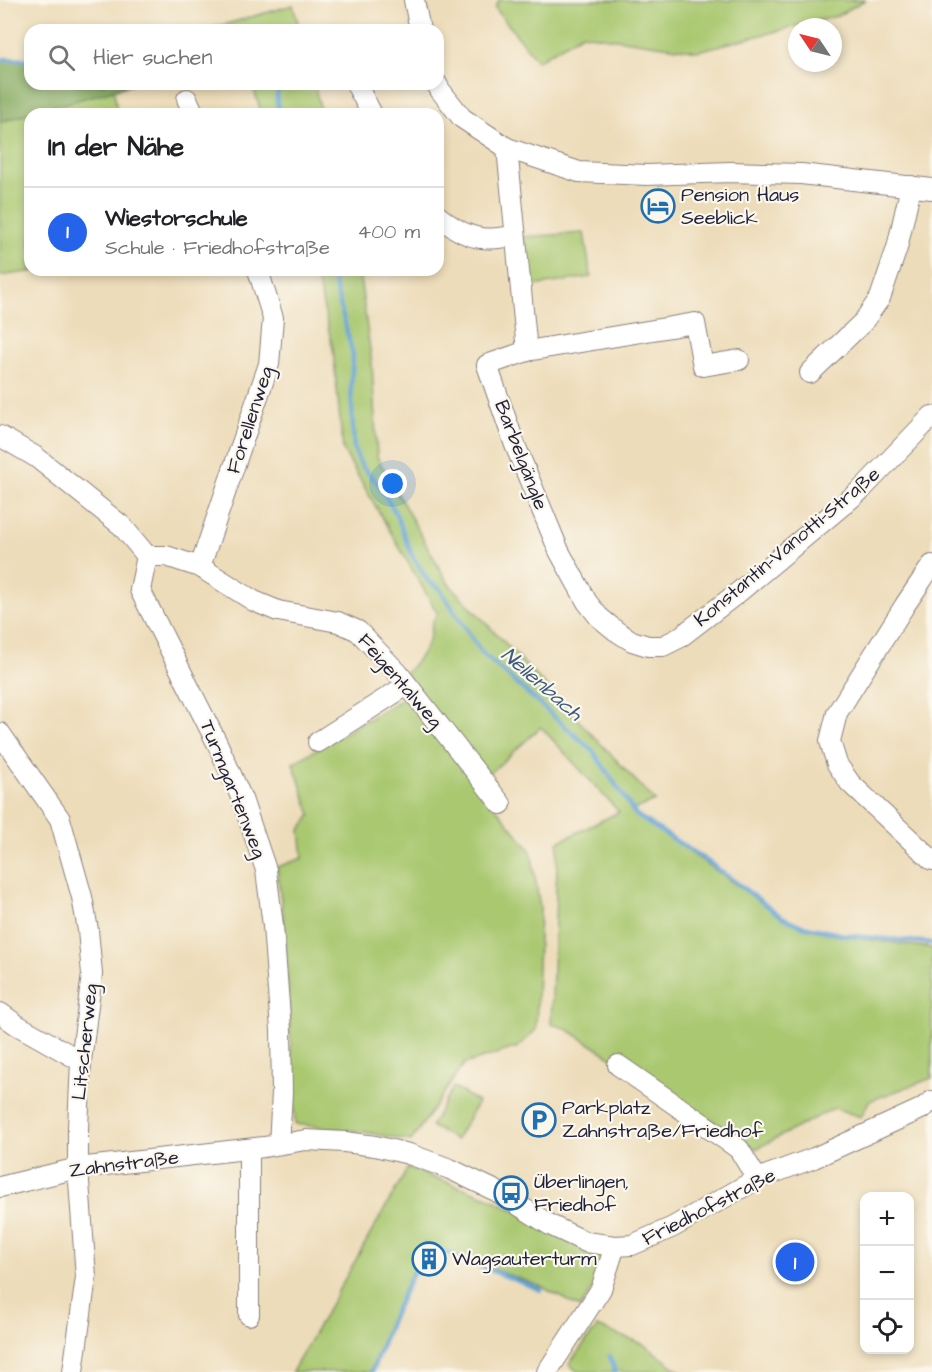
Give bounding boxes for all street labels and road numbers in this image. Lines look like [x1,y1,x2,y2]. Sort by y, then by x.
street label: Forellenweg [219,363,281,478]
street label: Barbelgängle [486,396,555,514]
street label: Konstantin-Vanotti-Straße [688,460,886,633]
street label: Feigentalweg [350,627,449,735]
street label: Turmgartenweg [192,716,274,863]
street label: Litscherweg [65,982,106,1102]
street label: Zahnstraße [68,1143,181,1185]
street label: Friedhofstraße [637,1161,781,1253]

